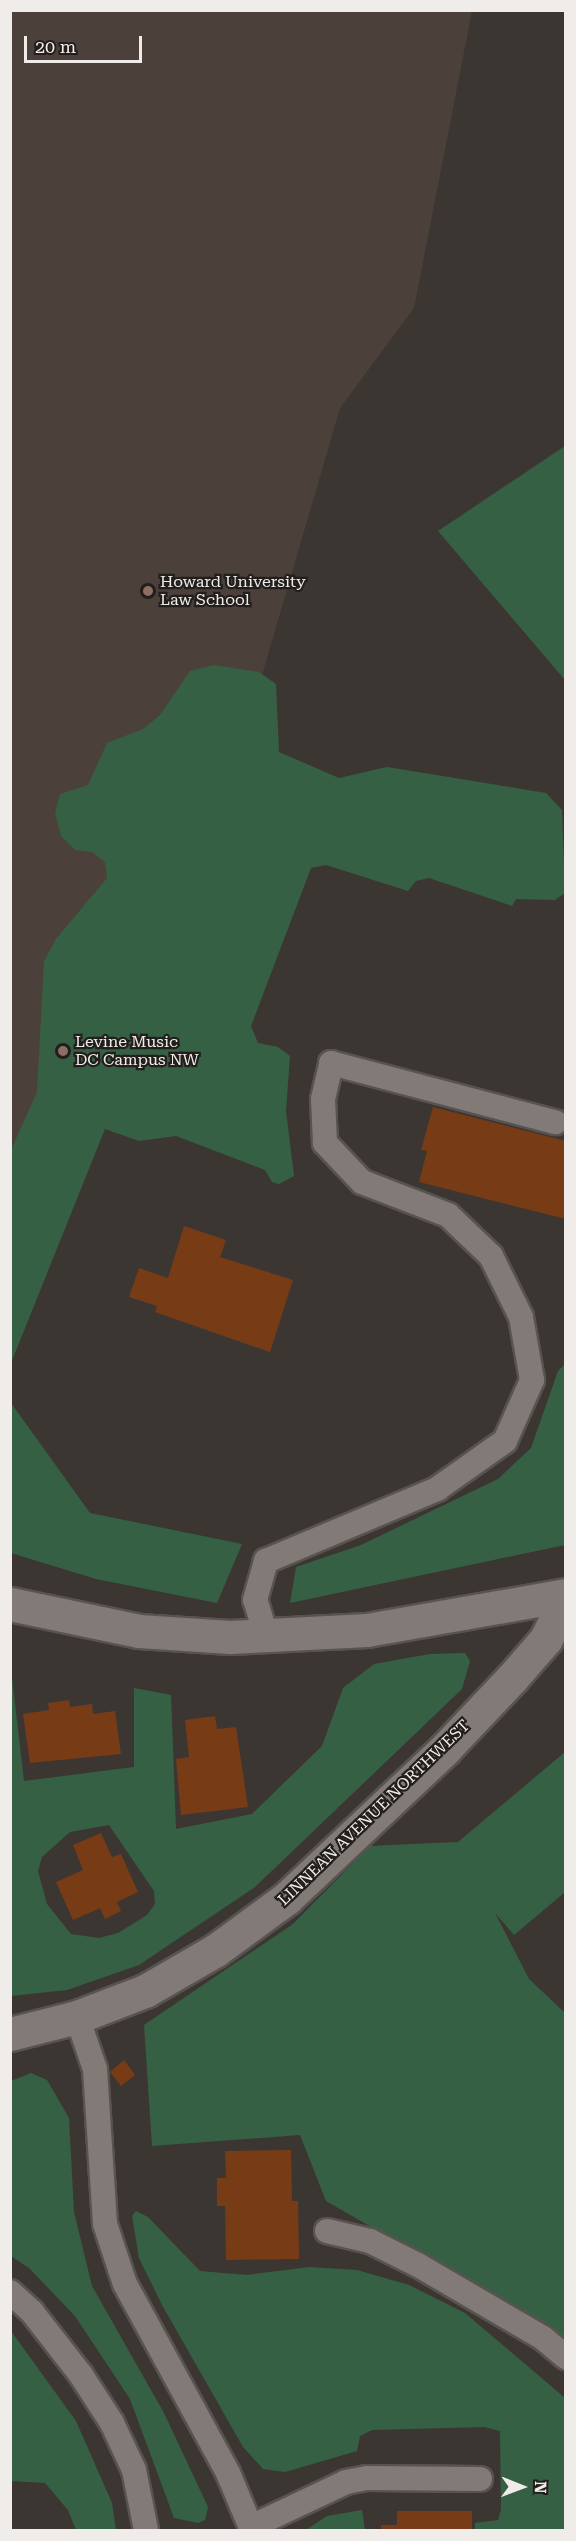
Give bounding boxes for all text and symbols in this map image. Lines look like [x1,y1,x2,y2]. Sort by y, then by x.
scale bar [27,24,146,62]
text: 20 m [35,36,76,57]
place label: Howard University Law School [160,572,306,610]
marker: Howard University Law School [141,584,155,598]
place label: Levine Music DC Campus NW [75,1032,199,1070]
marker: Levine Music DC Campus NW [56,1044,70,1058]
street label: LINNEAN AVENUE NORTHWEST [274,1716,474,1910]
north arrow [492,2457,552,2517]
text: N [531,2481,550,2494]

